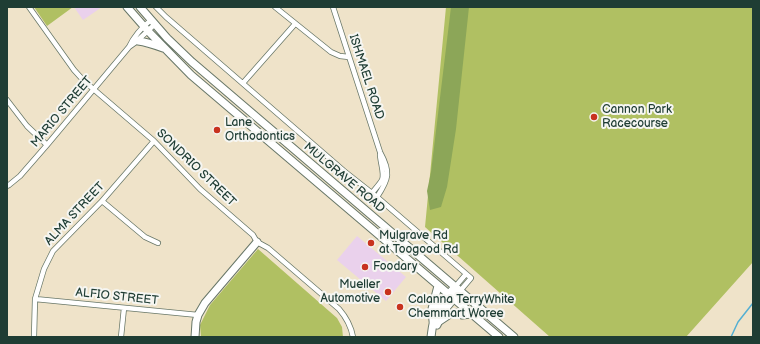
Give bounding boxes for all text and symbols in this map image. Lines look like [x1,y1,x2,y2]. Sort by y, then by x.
street label: ISHMAEL ROAD [345,33,387,121]
street label: MARIO STREET [28,74,96,150]
place label: Cannon Park Racecourse [602,103,672,131]
marker: Cannon Park Racecourse [589,112,599,122]
place label: Lane Orthodontics [225,116,295,144]
marker: Lane Orthodontics [212,125,222,135]
street label: SONDRIO STREET [153,126,239,210]
street label: MULGRAVE ROAD [300,140,388,216]
street label: ALMA STREET [42,179,108,249]
place label: Mulgrave Rd at Toogood Rd [379,229,458,257]
marker: Mulgrave Rd at Toogood Rd [366,238,376,248]
place label: Foodary [373,260,417,274]
marker: Foodary [360,262,370,272]
place label: Mueller Automotive [321,278,380,306]
street label: ALFIO STREET [75,285,159,309]
marker: Mueller Automotive [383,287,393,297]
place label: Calanna TerryWhite Chemmart Woree [408,293,514,321]
marker: Calanna TerryWhite Chemmart Woree [395,302,405,312]

